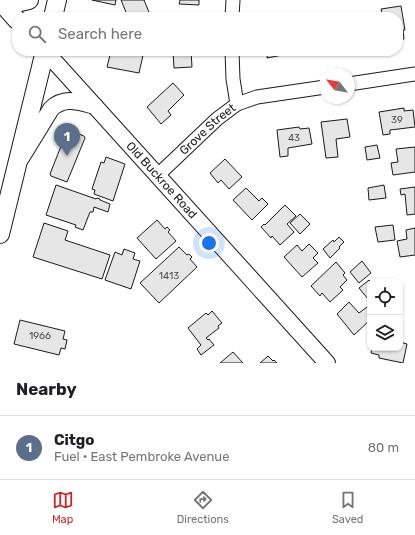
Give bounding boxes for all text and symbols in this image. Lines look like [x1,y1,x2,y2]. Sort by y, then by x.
search box [12,12,403,56]
icon: search [26,23,48,45]
text: Search here [58,25,142,43]
north arrow [319,68,355,104]
street label: Grove Street [177,100,239,158]
house number: 39 [391,114,403,126]
pin: 1 [54,123,80,156]
house number: 43 [288,132,300,144]
street label: Old Buckroe Road [123,139,200,221]
your location [199,233,219,253]
house number: 1413 [159,270,179,282]
map controls [367,279,403,351]
button: locate [367,279,403,315]
button: layers [367,315,403,351]
house number: 1966 [29,330,51,342]
text: Nearby [16,379,77,399]
text: Citgo [54,431,95,449]
text: 1 [26,440,32,455]
text: 80 m [368,440,399,455]
text: Fuel · East Pembroke Avenue [54,449,229,464]
tab: Map [52,489,74,526]
tab: Directions [177,489,229,526]
tab: Saved [332,489,363,526]

